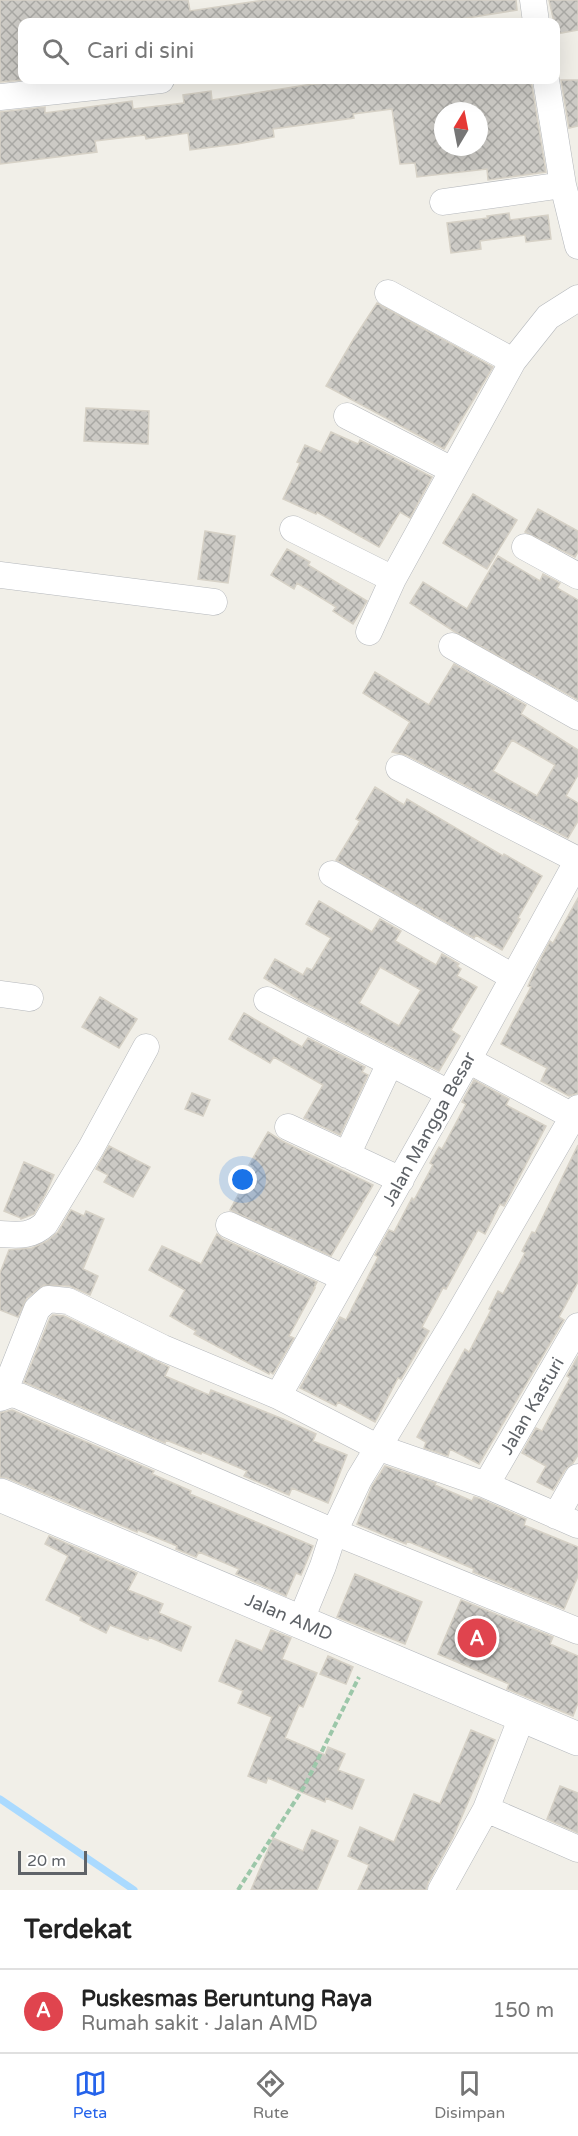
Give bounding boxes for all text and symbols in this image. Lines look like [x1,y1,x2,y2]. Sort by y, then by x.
search box [18,18,560,84]
icon: search [39,35,72,68]
text: Cari di sini [87,38,194,64]
north arrow [434,102,488,156]
street label: Jalan Mangga Besar [377,1048,481,1210]
your location [228,1165,257,1194]
street label: Jalan Kasturi [495,1353,569,1459]
street label: Jalan AMD [242,1589,336,1645]
pin: A [458,1616,496,1660]
scale bar [18,1848,87,1876]
text: 20 m [27,1851,66,1871]
text: Terdekat [24,1914,132,1945]
text: Puskesmas Beruntung Raya [81,1986,372,2012]
text: A [36,1999,51,2023]
text: 150 m [493,1999,554,2023]
text: Rumah sakit · Jalan AMD [81,2012,318,2036]
tab: Peta [73,2067,107,2123]
tab: Rute [253,2067,289,2123]
tab: Disimpan [434,2067,505,2123]

